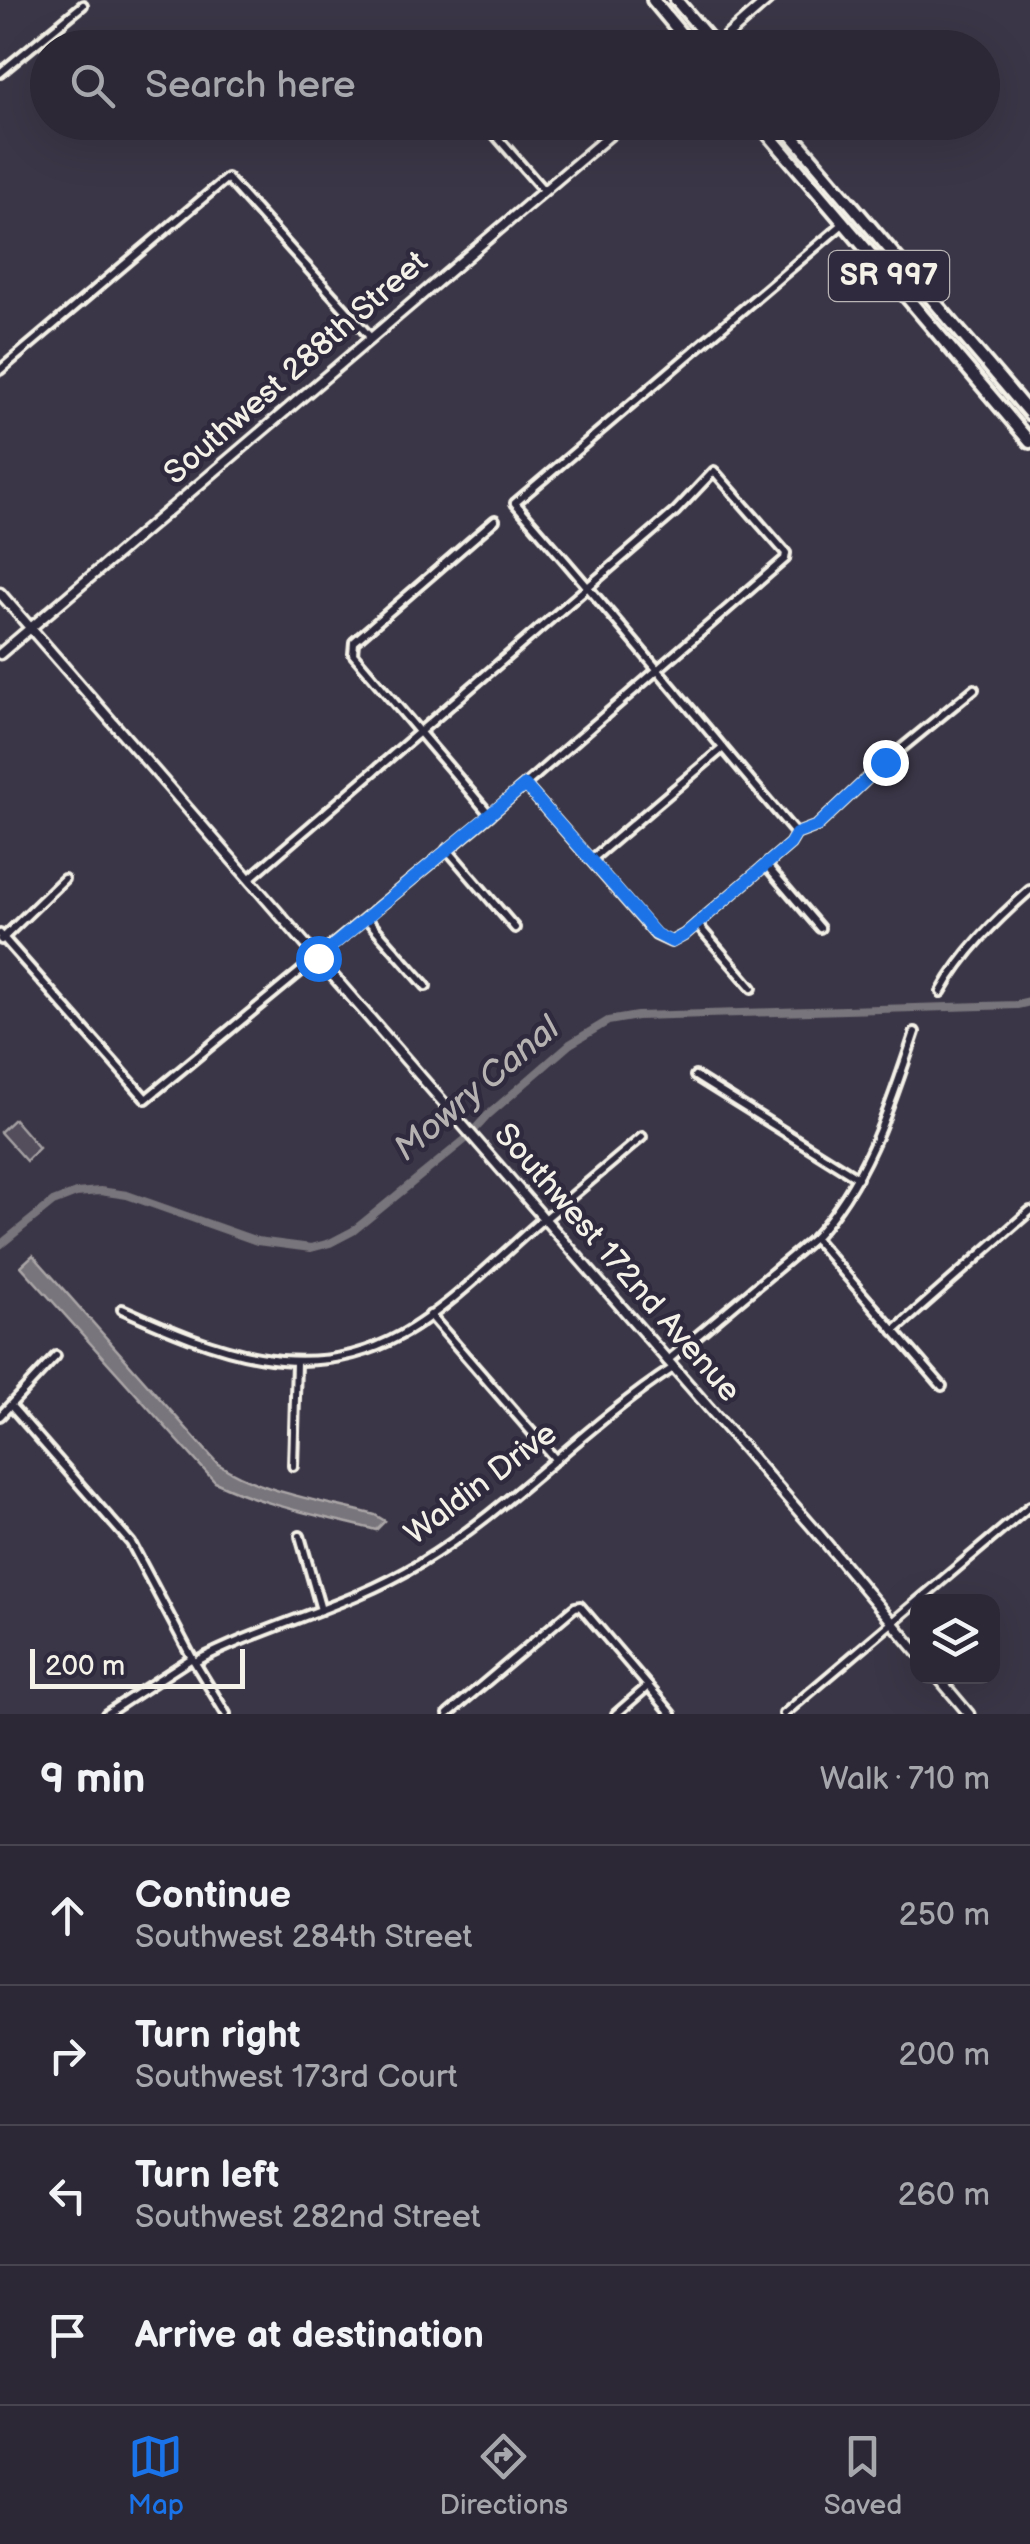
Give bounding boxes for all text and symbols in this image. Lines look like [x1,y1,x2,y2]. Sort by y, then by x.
search box [30,30,1000,140]
icon: search [65,58,120,113]
text: Search here [145,63,356,108]
street label: Southwest 288th Street [156,243,436,493]
road number: SR 997 [829,251,949,301]
route end [863,740,909,786]
route start [296,936,342,982]
water label: Mowry Canal [385,1007,569,1171]
street label: Southwest 172nd Avenue [485,1116,749,1410]
street label: Waldin Drive [397,1414,565,1554]
map controls [910,1594,1000,1684]
button: layers [910,1594,1000,1684]
scale bar [30,1644,245,1688]
text: 200 m [45,1650,125,1683]
text: 9 min [40,1754,146,1805]
text: Walk · 710 m [820,1760,990,1799]
text: Continue [135,1873,291,1918]
icon: ahead [40,1888,95,1943]
text: 250 m [899,1896,990,1935]
text: Southwest 284th Street [135,1918,472,1957]
text: Turn right [135,2013,300,2058]
icon: right [40,2028,95,2083]
text: 200 m [898,2036,990,2075]
text: Southwest 173rd Court [135,2058,458,2097]
text: Turn left [135,2153,279,2198]
icon: left [40,2168,95,2223]
text: 260 m [898,2176,990,2215]
text: Southwest 282nd Street [135,2198,481,2237]
icon: arrive [40,2308,95,2363]
text: Arrive at destination [135,2313,484,2358]
tab: Map [128,2429,184,2522]
tab: Directions [439,2429,568,2522]
tab: Saved [824,2429,902,2522]

